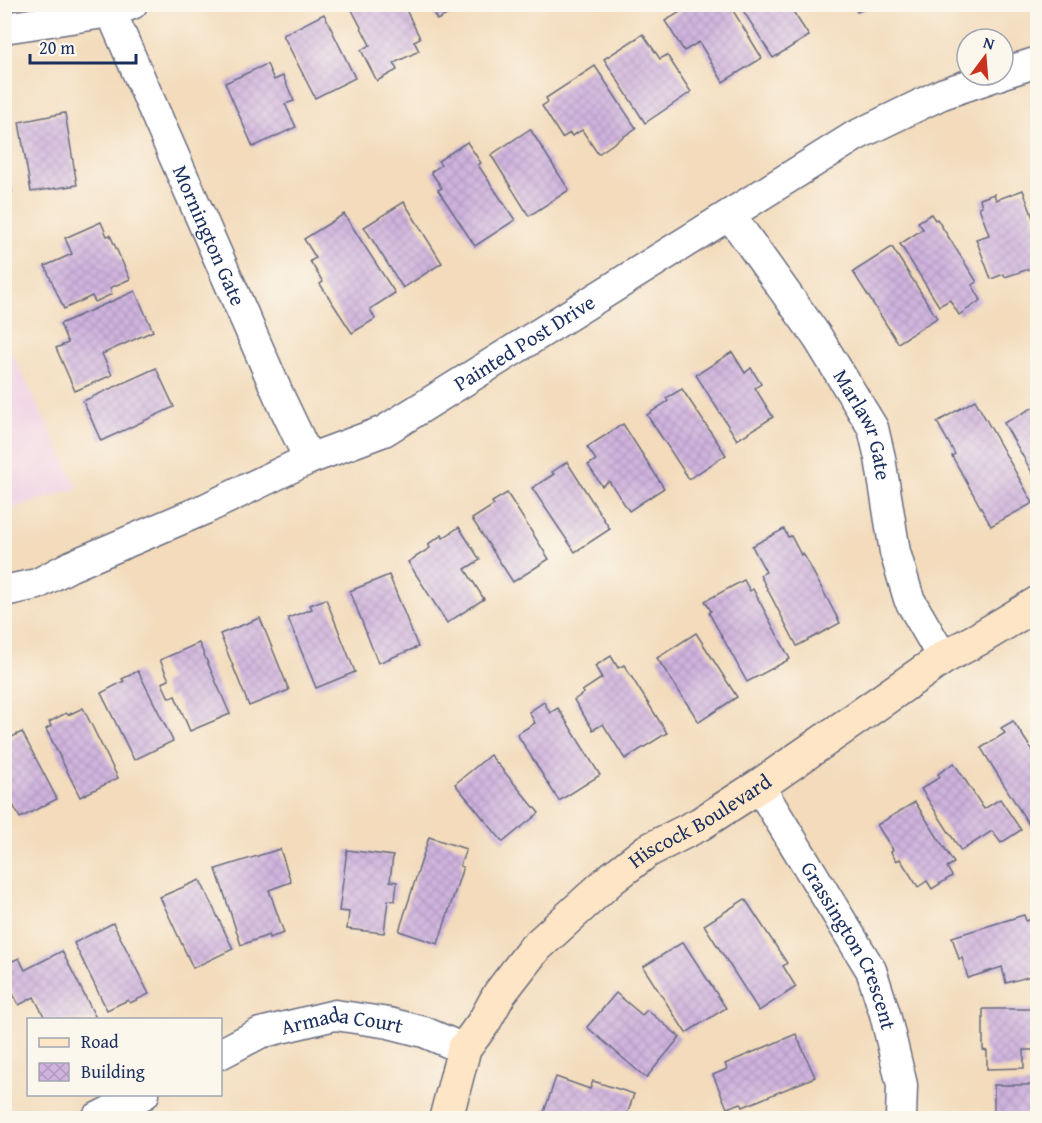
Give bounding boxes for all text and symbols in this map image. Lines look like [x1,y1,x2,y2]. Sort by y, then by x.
scale bar [30,27,136,65]
north arrow [955,27,1015,87]
text: N [981,30,998,56]
text: 20 m [39,34,75,61]
street label: Mornington Gate [165,160,254,311]
street label: Painted Post Drive [447,287,601,399]
street label: Marlawr Gate [826,363,899,482]
street label: Hiscock Boulevard [621,766,778,875]
street label: Grassington Crescent [793,855,904,1033]
street label: Armada Court [278,998,407,1042]
legend [27,1018,222,1096]
text: Road [81,1028,119,1055]
text: Building [81,1058,145,1085]

